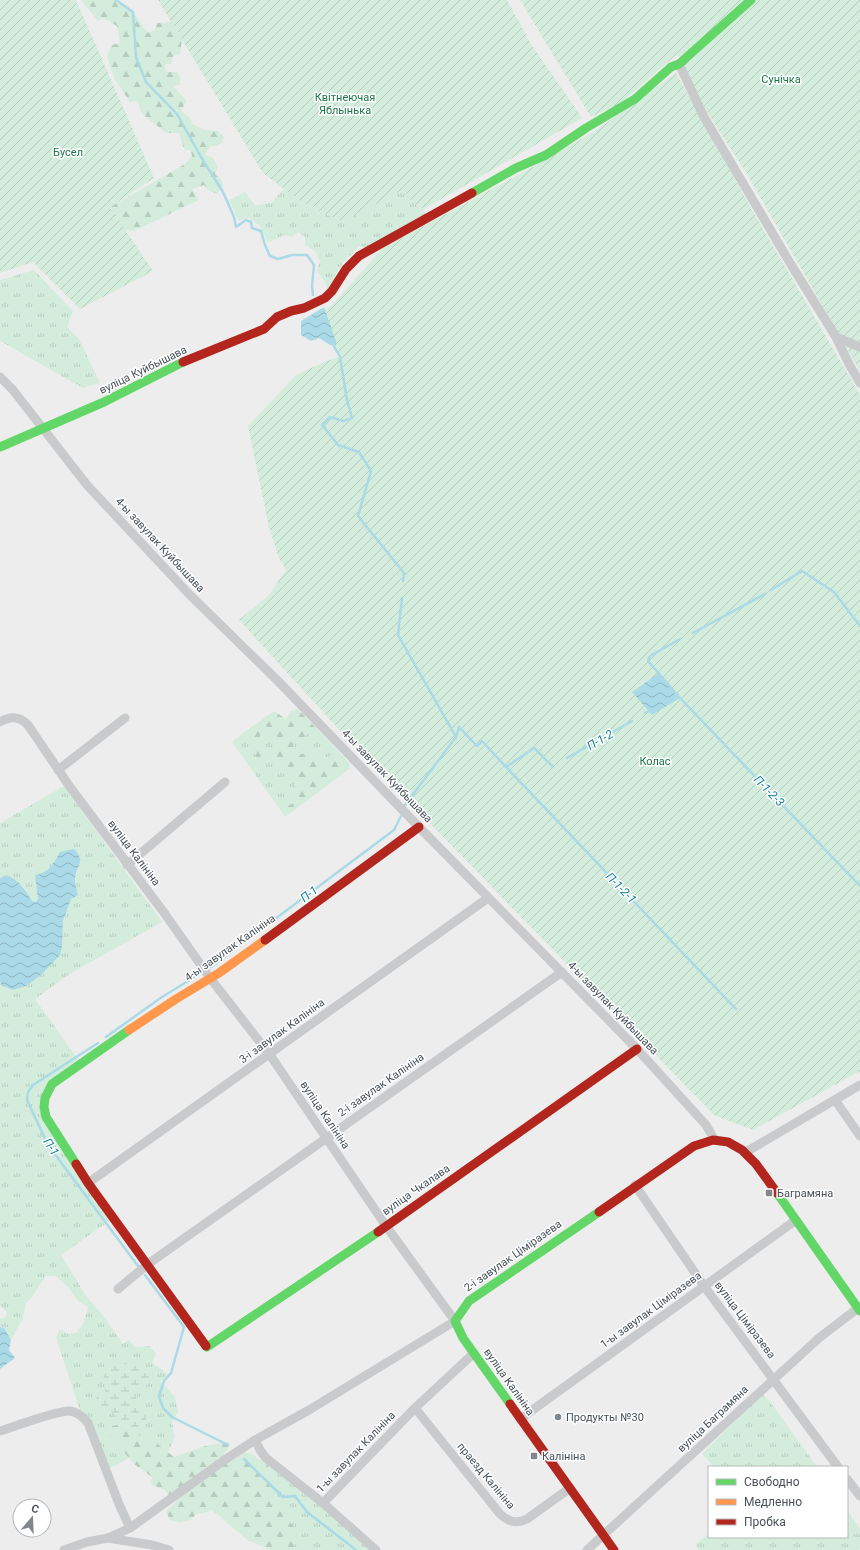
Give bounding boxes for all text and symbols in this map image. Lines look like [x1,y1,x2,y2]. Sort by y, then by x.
park label: Сунічка [761,73,801,86]
park label: Квітнеючая Яблынька [315,91,375,117]
park label: Бусел [53,146,83,159]
street label: вуліца Куйбышава [97,343,189,397]
street label: 4-ы завулак Куйбышава [113,495,207,595]
street label: 4-ы завулак Куйбышава [339,727,435,825]
water label: П-1-2 [584,727,616,753]
park label: Колас [639,755,671,768]
water label: П-1-2-3 [751,773,787,810]
street label: вуліца Калініна [105,818,163,888]
water label: П-1-2-1 [603,870,639,906]
water label: П-1 [298,883,320,905]
street label: 4-ы завулак Калініна [182,912,278,984]
street label: 4-ы завулак Куйбышава [565,959,661,1057]
street label: 3-і завулак Калініна [237,996,327,1066]
street label: 2-і завулак Калініна [336,1050,426,1120]
street label: вуліца Калініна [298,1079,352,1151]
water label: П-1 [40,1136,62,1158]
street label: вуліца Чкалава [380,1162,452,1218]
place label: Баграмяна [777,1187,833,1200]
marker: Баграмяна [764,1188,774,1198]
street label: 2-і завулак Ціміразева [462,1217,564,1295]
street label: 1-ы завулак Ціміразева [598,1269,704,1351]
street label: вуліца Ціміразева [712,1279,778,1361]
street label: вуліца Калініна [481,1346,537,1418]
street label: вуліца Баграмяна [675,1383,751,1455]
street label: 1-ы завулак Калініна [314,1409,398,1495]
place label: Продукты №30 [566,1411,644,1424]
marker: Продукты №30 [553,1412,563,1422]
street label: праезд Калініна [454,1440,518,1512]
place label: Калініна [542,1450,585,1463]
marker: Калініна [529,1451,539,1461]
legend [708,1466,848,1538]
text: Свободно [744,1475,800,1489]
text: Медленно [744,1495,802,1509]
north arrow [12,1498,52,1538]
text: С [30,1502,41,1516]
text: Пробка [744,1515,786,1529]

